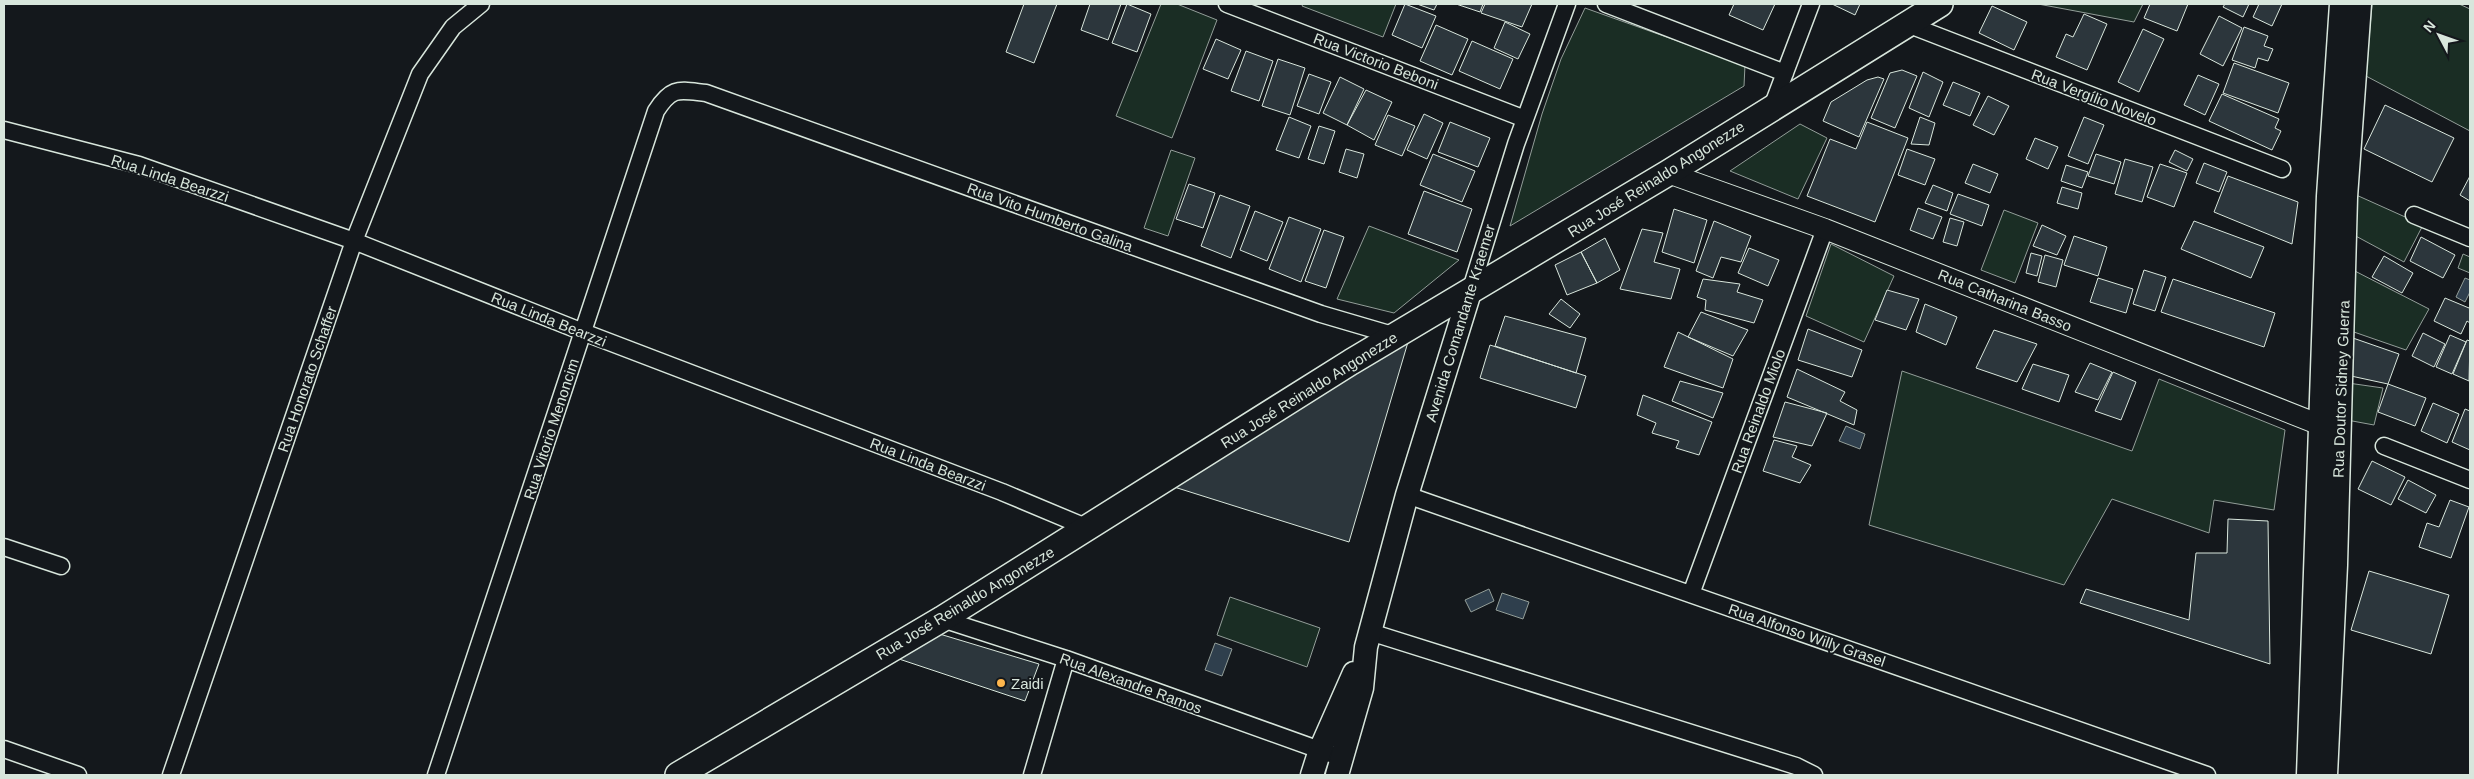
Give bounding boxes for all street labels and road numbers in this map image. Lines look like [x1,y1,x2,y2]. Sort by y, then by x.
street label: Rua Victorio Beboni [1311,29,1441,93]
street label: Rua Vergílio Novelo [2029,65,2159,129]
street label: Rua José Reinaldo Angonezze [1565,117,1747,241]
street label: Rua Linda Bearzzi [109,151,231,205]
street label: Rua Vito Humberto Galina [965,179,1136,255]
street label: Avenida Comandante Kraemer [1422,222,1498,424]
street label: Rua Catharina Basso [1936,265,2074,335]
street label: Rua Linda Bearzzi [489,288,609,350]
street label: Rua Doutor Sidney Guerra [2329,299,2353,478]
street label: Rua Honorato Schaffer [274,304,340,454]
street label: Rua José Reinaldo Angonezze [1218,328,1400,452]
street label: Rua Reinaldo Miolo [1728,347,1788,475]
street label: Rua Vitorio Menoncim [520,356,582,502]
street label: Rua Linda Bearzzi [868,434,988,494]
street label: Rua José Reinaldo Angonezze [873,543,1057,663]
street label: Rua Alfonso Willy Grasel [1726,600,1888,670]
street label: Rua Alexandre Ramos [1058,649,1204,717]

